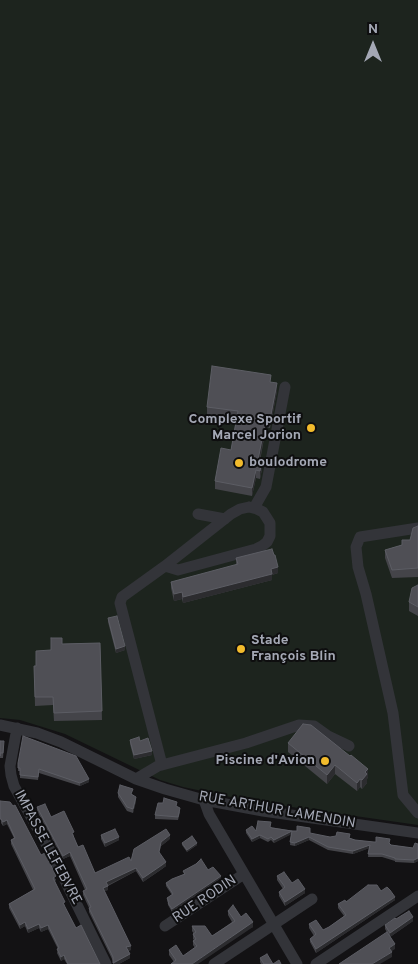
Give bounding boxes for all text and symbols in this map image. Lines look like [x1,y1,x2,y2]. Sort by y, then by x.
north arrow [348,20,398,70]
text: N [368,21,378,38]
place label: Complexe Sportif Marcel Jorion [189,412,301,444]
marker: Complexe Sportif Marcel Jorion [305,422,317,434]
place label: boulodrome [249,455,327,471]
marker: boulodrome [233,457,245,469]
place label: Stade François Blin [251,633,336,666]
marker: Stade François Blin [235,643,247,655]
place label: Piscine d'Avion [216,753,315,769]
marker: Piscine d'Avion [319,755,331,767]
street label: IMPASSE LEFEBVRE [10,788,84,908]
street label: RUE ARTHUR LAMENDIN [197,789,357,833]
street label: RUE RODIN [170,873,240,927]

